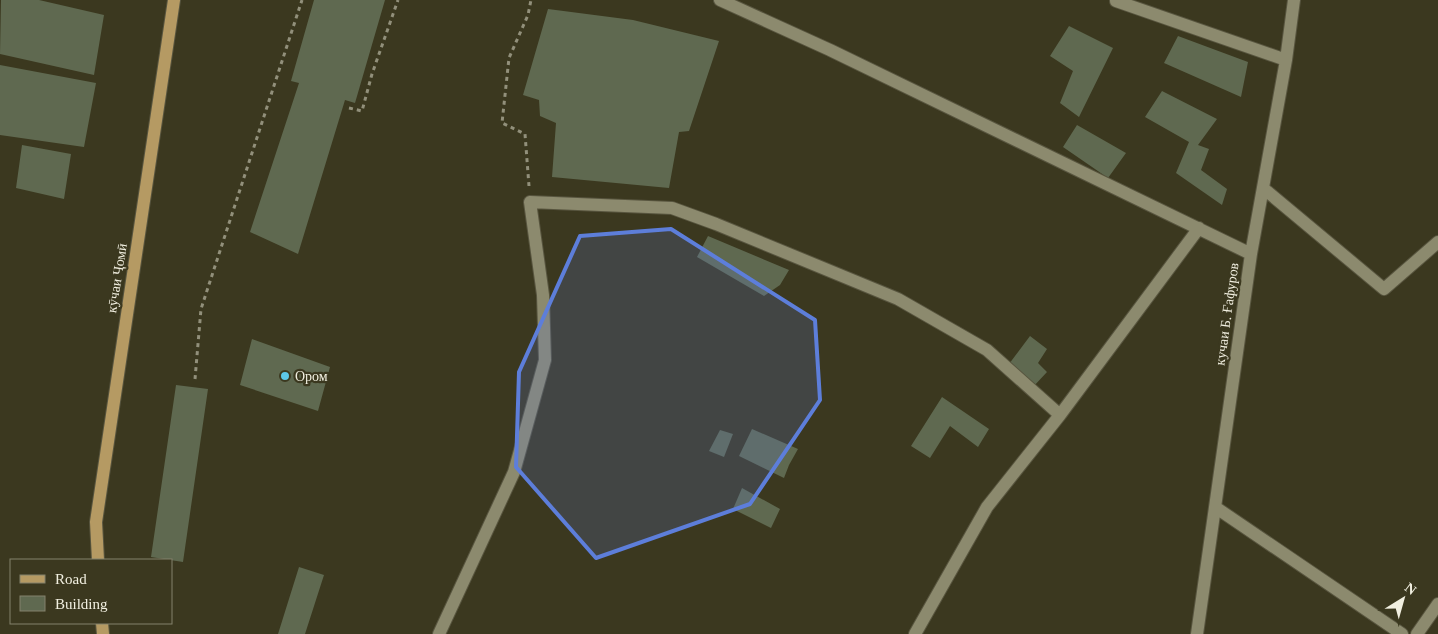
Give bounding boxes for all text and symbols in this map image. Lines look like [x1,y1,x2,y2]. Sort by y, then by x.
street label: кӯчаи Ҷомӣ [104,242,130,314]
street label: кучаи Б. Ғафуров [1212,261,1242,366]
place label: Ором [295,369,328,384]
marker: Ором [279,370,291,382]
legend [10,559,172,624]
text: Road [55,571,87,587]
north arrow [1378,574,1428,624]
text: N [1402,580,1419,598]
text: Building [55,596,108,612]

